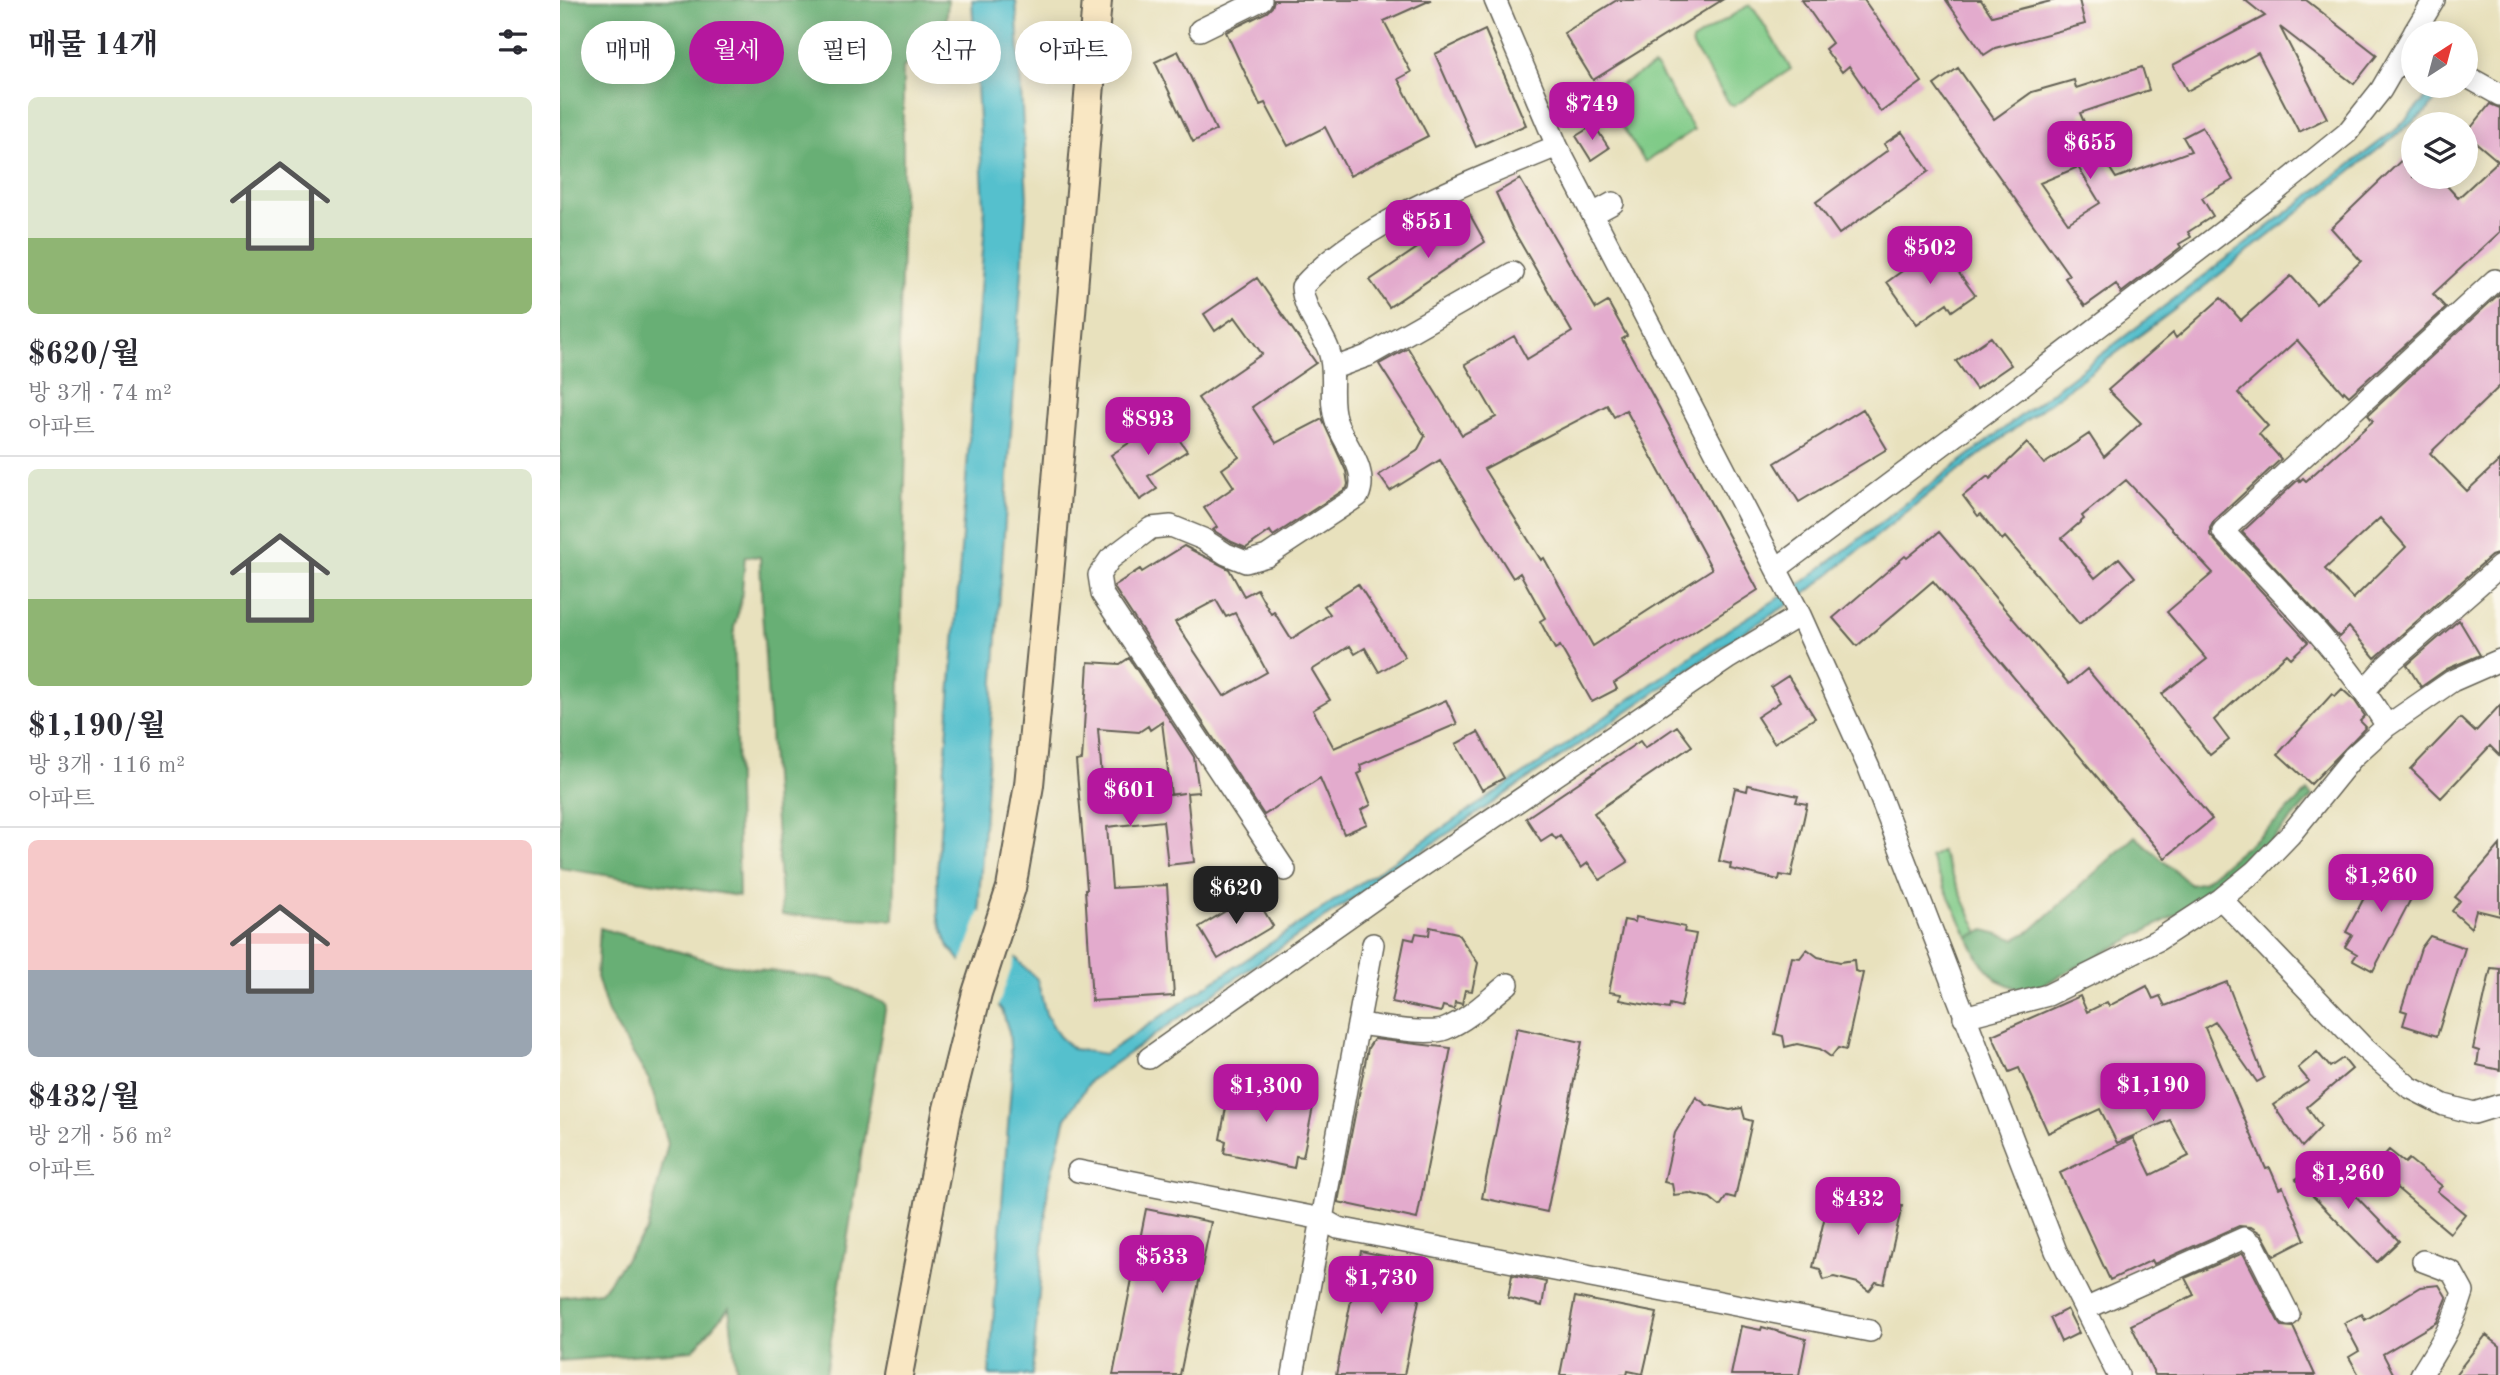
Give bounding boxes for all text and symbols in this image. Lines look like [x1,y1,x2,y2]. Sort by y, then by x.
chip: 매매 [581,21,675,84]
chip: 월세 [689,21,784,84]
chip: 필터 [798,21,892,84]
chip: 신규 [906,21,1001,84]
chip: 아파트 [1015,21,1132,84]
north arrow [2401,21,2478,98]
map controls [2401,21,2478,189]
icon: filters [494,23,532,61]
text: 매물 14개 [28,31,158,61]
pin: $749 [1551,82,1633,142]
text: $749 [1565,93,1619,116]
button: layers [2401,112,2478,189]
pin: $655 [2049,122,2131,181]
text: $655 [2063,132,2117,155]
icon: home [217,143,343,269]
pin: $551 [1387,201,1469,260]
text: $551 [1401,211,1455,234]
pin: $502 [1889,226,1971,286]
text: $502 [1903,237,1957,260]
text: $620/월 [28,340,140,370]
text: 방 3개 · 74 m² [28,382,172,405]
pin: $893 [1107,398,1189,457]
text: $893 [1121,408,1175,431]
text: 아파트 [28,416,95,439]
icon: home [217,515,343,641]
text: $1,190/월 [28,712,166,742]
text: 방 3개 · 116 m² [28,754,185,777]
pin: $601 [1089,768,1171,828]
text: $601 [1103,779,1157,802]
text: 아파트 [28,788,95,811]
pin: $1,260 [2324,855,2438,914]
text: $1,260 [2344,865,2418,888]
pin: $620 [1195,866,1277,926]
text: $620 [1209,877,1263,900]
icon: home [217,886,343,1012]
pin: $1,300 [1209,1064,1323,1124]
pin: $1,190 [2096,1064,2210,1123]
text: $1,190 [2116,1074,2190,1097]
text: $1,300 [1229,1075,1303,1098]
text: $432/월 [28,1083,140,1113]
text: 방 2개 · 56 m² [28,1125,172,1148]
pin: $1,260 [2291,1152,2405,1211]
text: 아파트 [28,1159,95,1182]
text: $1,260 [2311,1162,2385,1185]
pin: $432 [1817,1178,1899,1237]
text: $432 [1831,1188,1885,1211]
pin: $533 [1121,1236,1203,1295]
text: $533 [1135,1246,1189,1269]
pin: $1,730 [1324,1256,1438,1316]
text: $1,730 [1344,1267,1418,1290]

